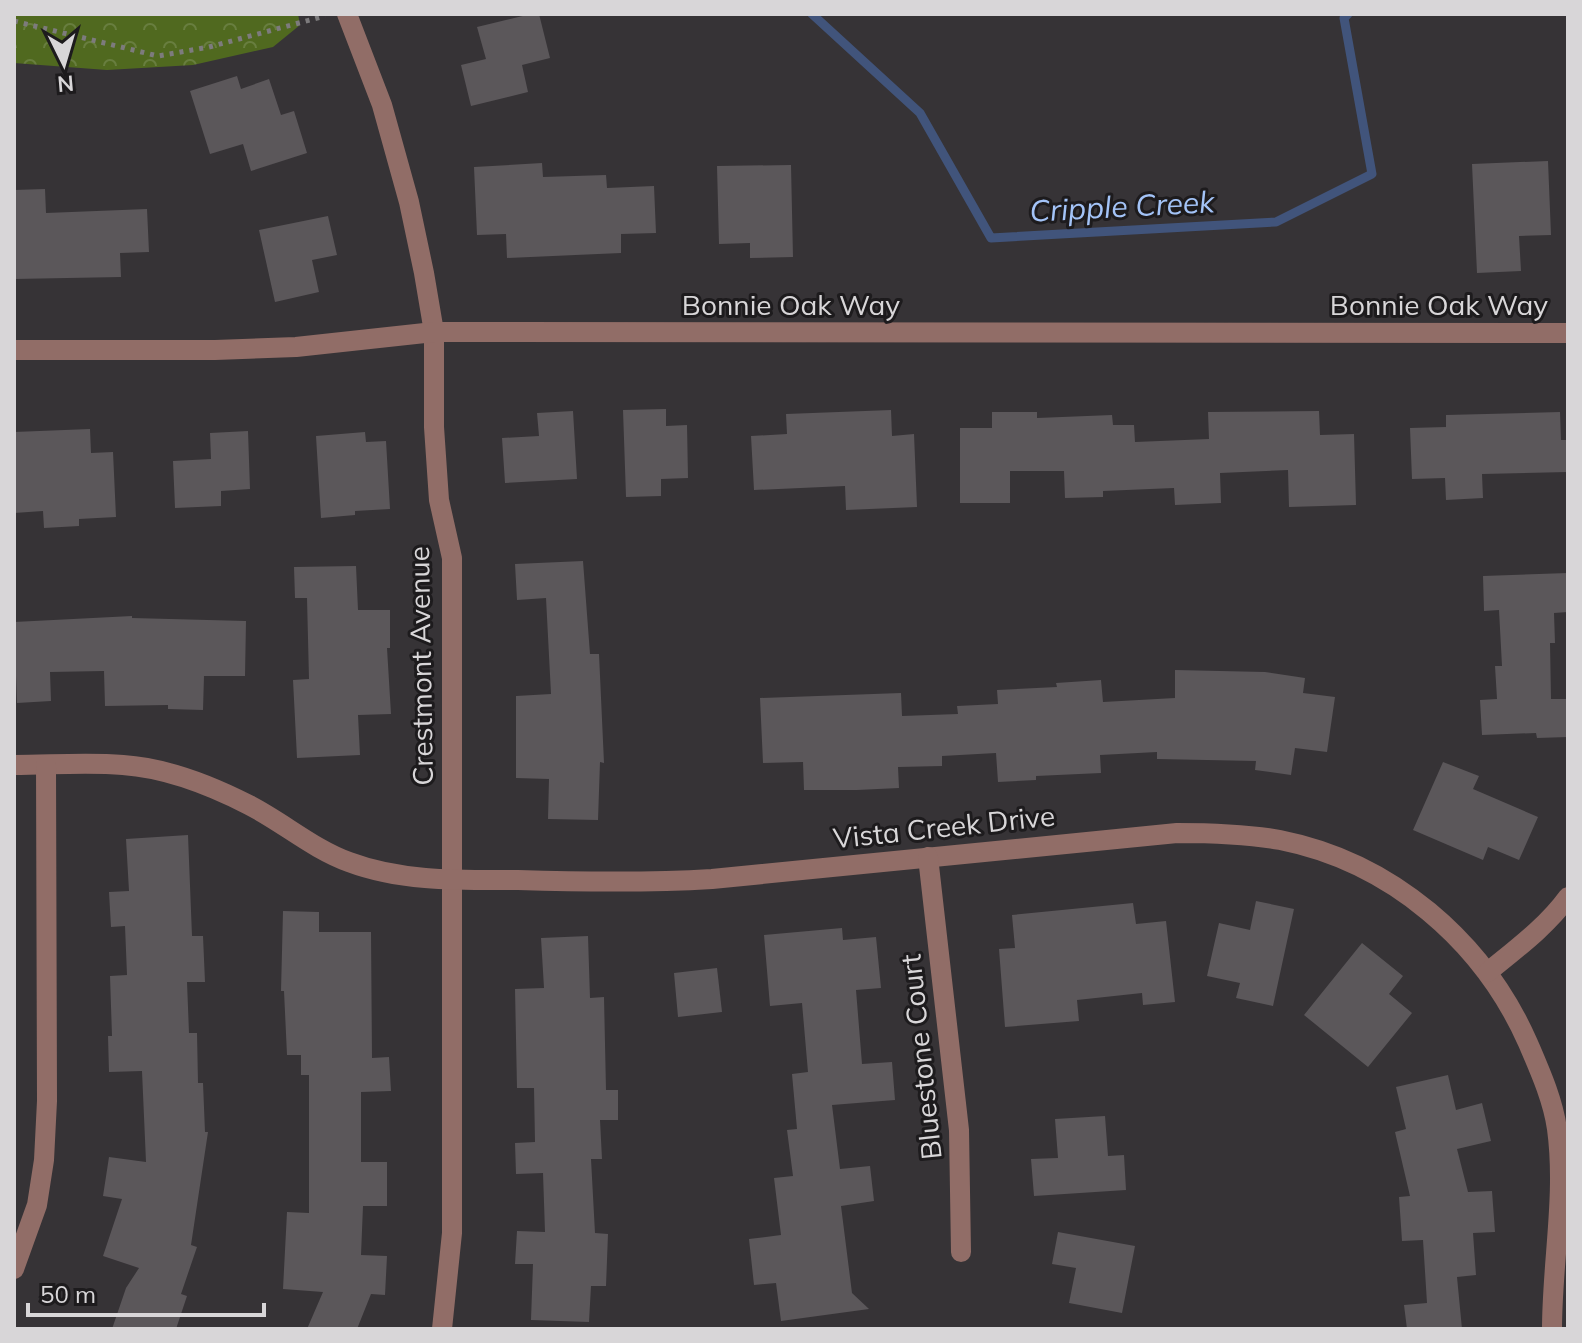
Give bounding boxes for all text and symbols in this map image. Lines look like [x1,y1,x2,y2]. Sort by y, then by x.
north arrow [24,24,104,104]
text: N [56,69,75,99]
water label: Cripple Creek [1029,182,1217,230]
street label: Bonnie Oak Way [682,287,900,322]
street label: Bonnie Oak Way [1330,287,1548,322]
street label: Crestmont Avenue [401,546,440,786]
street label: Vista Creek Drive [831,797,1057,856]
street label: Bluestone Court [892,952,949,1162]
scale bar [28,1267,264,1317]
text: 50 m [40,1279,96,1309]

